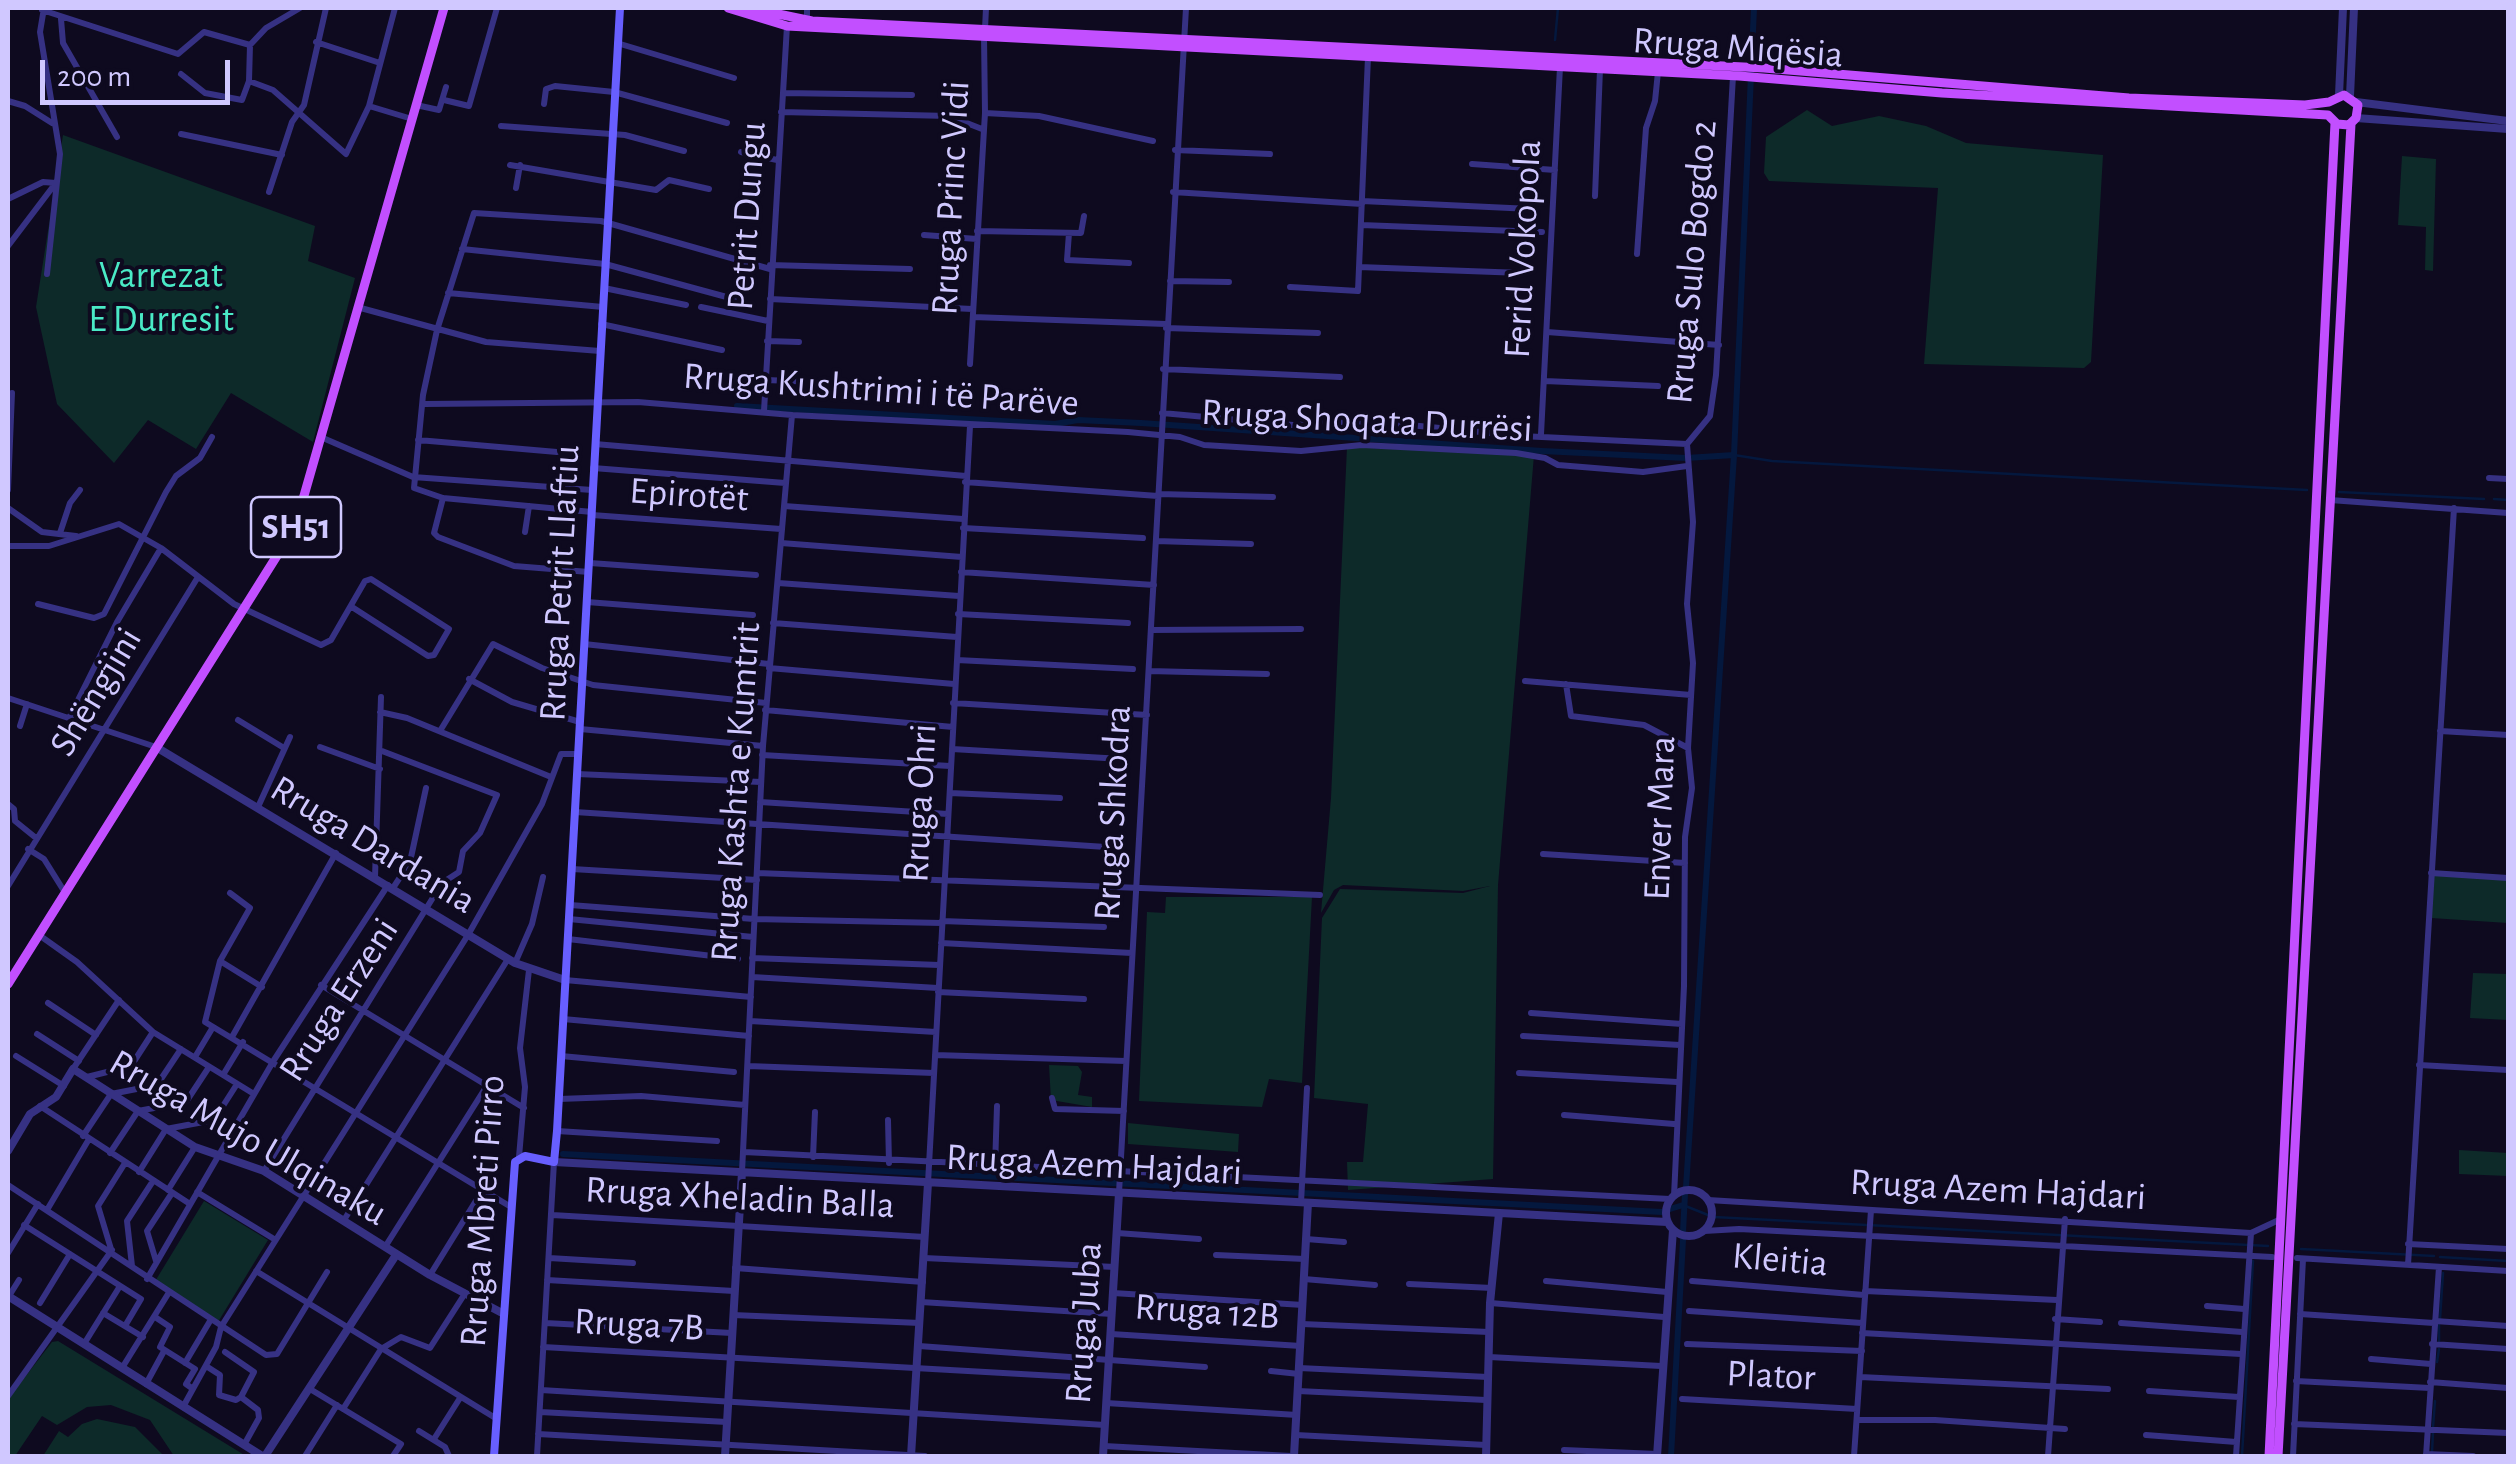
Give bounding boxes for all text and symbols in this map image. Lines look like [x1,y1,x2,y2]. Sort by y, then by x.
street label: Rruga Miqësia [1631,18,1845,78]
scale bar [45,40,235,102]
text: 200 m [57,62,131,92]
street label: Rruga Princ Vidi [922,80,980,316]
street label: Rruga Sulo Bogdo 2 [1657,118,1727,406]
street label: Petrit Dungu [718,120,776,312]
street label: Ferid Vokopola [1495,139,1551,359]
park label: Varrezat E Durresit [88,253,234,342]
street label: Rruga Kushtrimi i të Parëve [682,353,1080,427]
street label: Rruga Shoqata Durrësi [1200,390,1534,452]
street label: Rruga Petrit Llaftiu [530,444,590,722]
street label: Epirotët [628,468,750,522]
road number: SH51 [251,497,341,557]
street label: Shëngjini [40,620,152,764]
street label: Rruga Kashta e Kumtrit [701,620,771,964]
street label: Rruga Shkodra [1085,704,1141,922]
street label: Rruga Ohri [893,722,947,884]
street label: Enver Mara [1634,735,1686,901]
street label: Rruga Dardania [262,766,484,924]
street label: Rruga Erzeni [269,910,409,1090]
street label: Rruga Mujo Ulqinaku [101,1040,395,1236]
street label: Rruga Mbreti Pirro [451,1073,515,1349]
street label: Rruga Azem Hajdari [945,1134,1243,1196]
street label: Rruga Azem Hajdari [1849,1159,2147,1221]
street label: Rruga Xheladin Balla [584,1167,896,1229]
street label: Kleitia [1730,1233,1830,1287]
street label: Rruga Juba [1056,1241,1112,1405]
street label: Rruga 12B [1133,1284,1281,1340]
street label: Rruga 7B [573,1299,705,1351]
street label: Plator [1725,1351,1817,1401]

